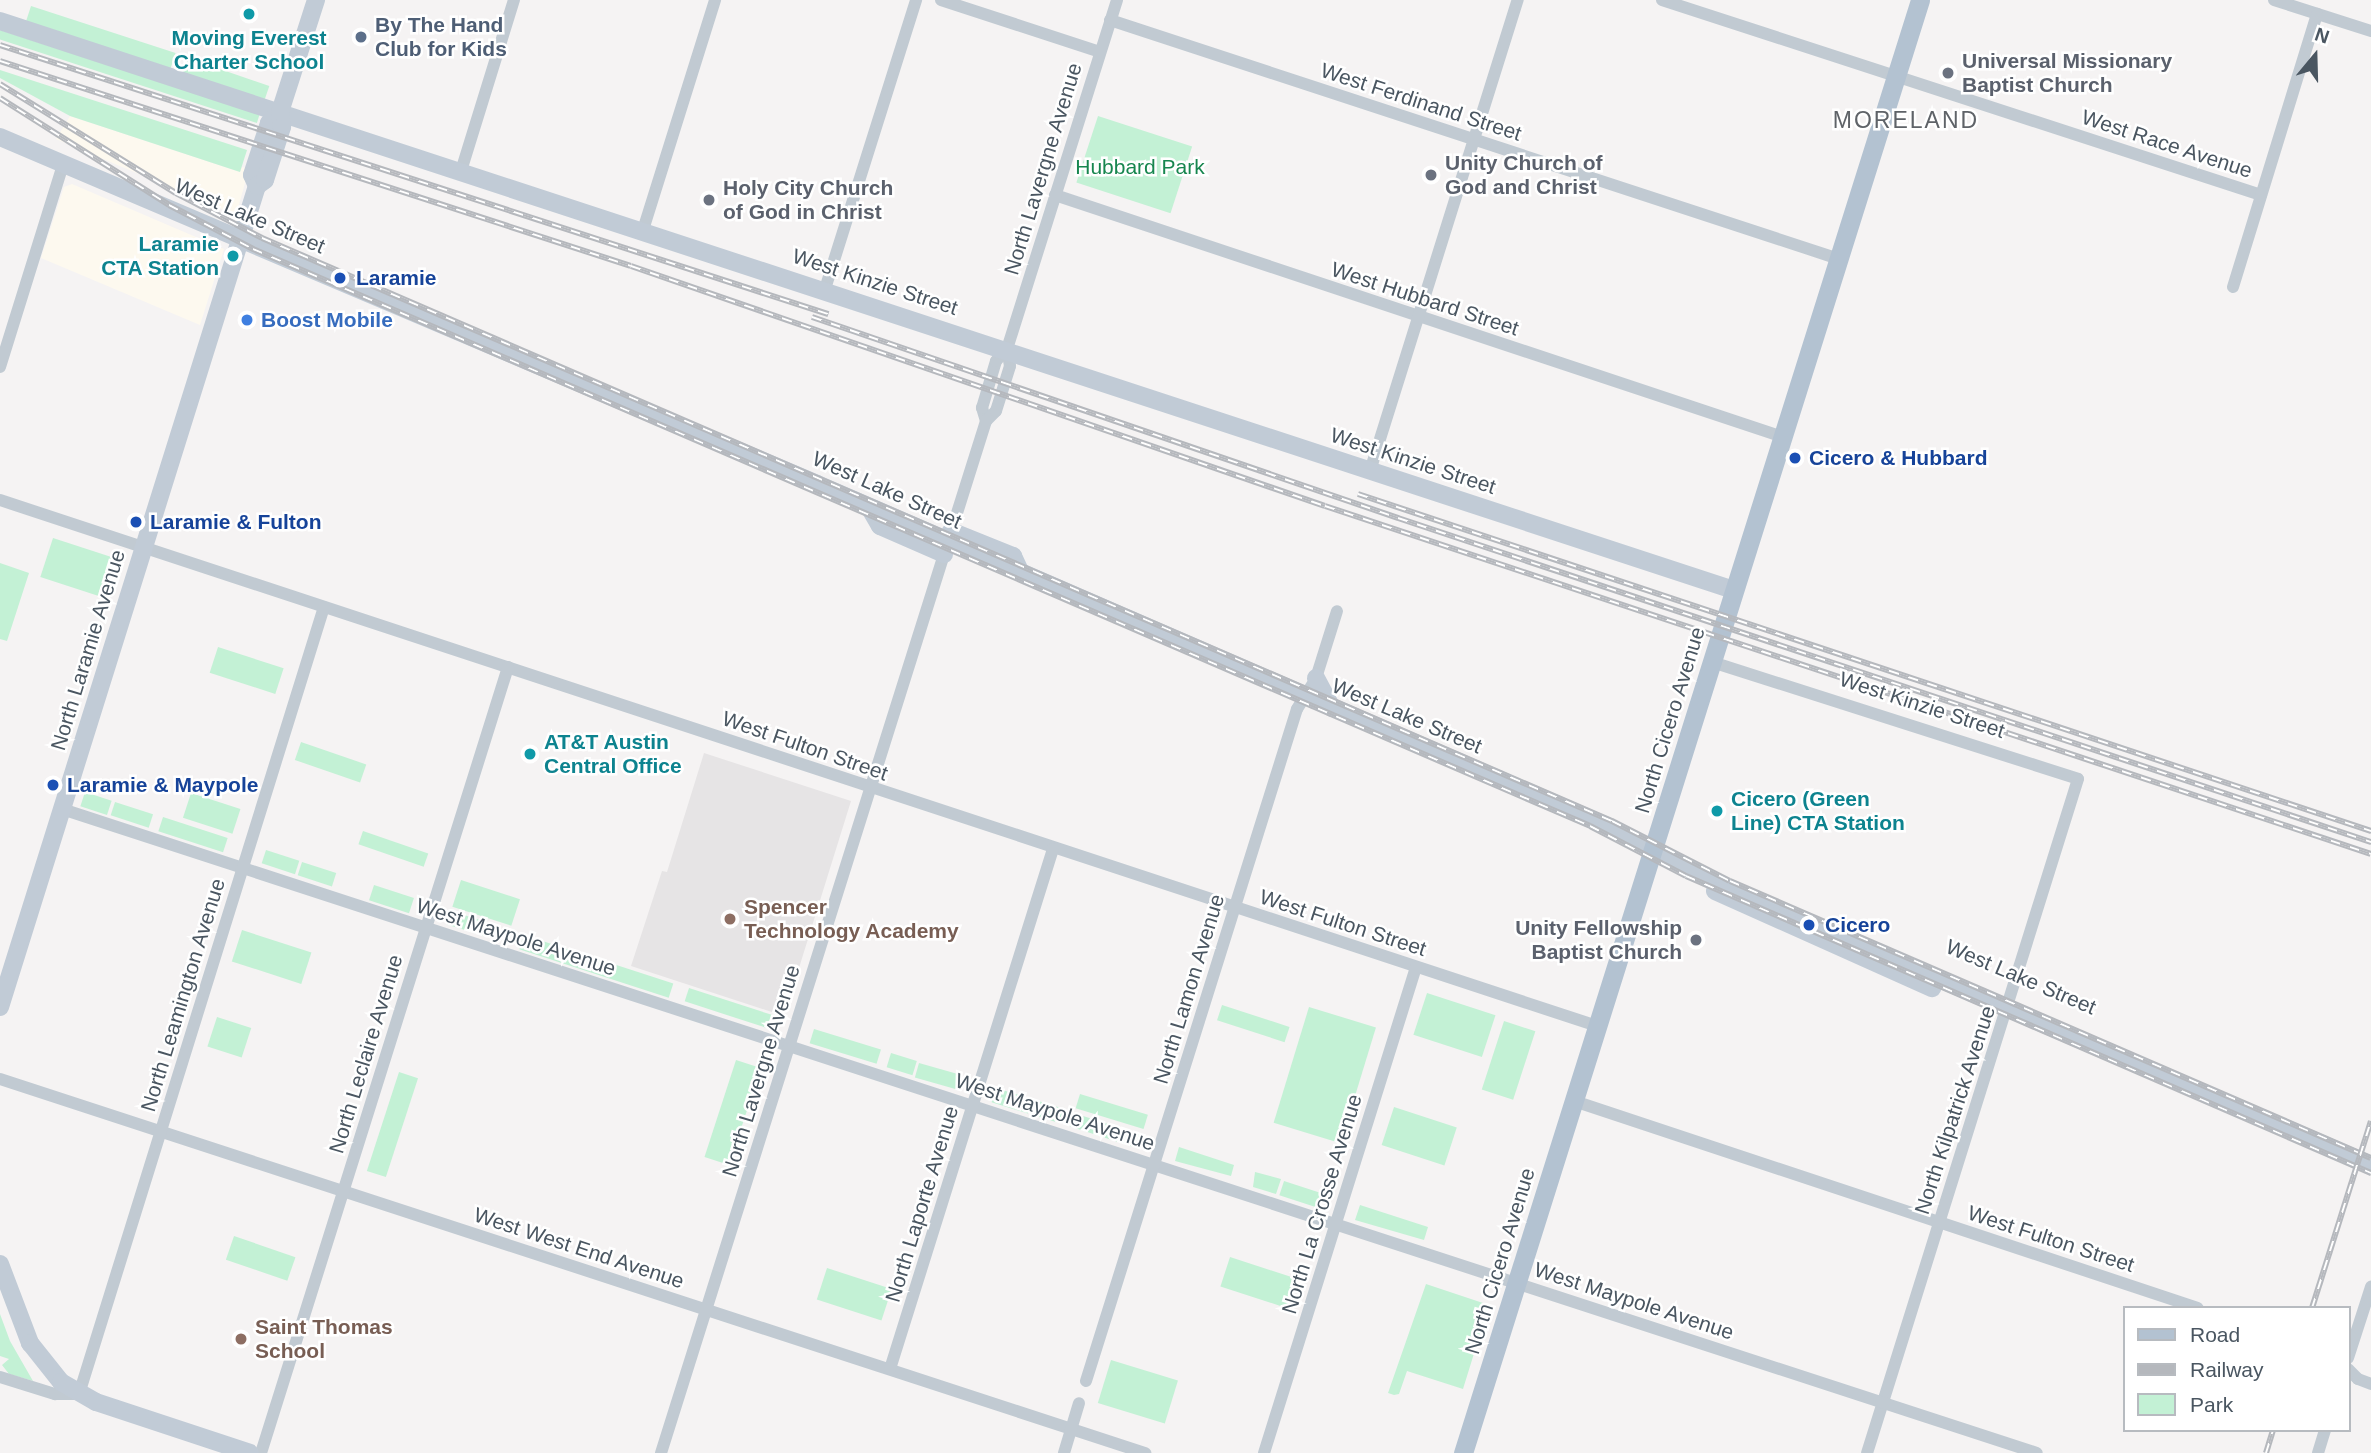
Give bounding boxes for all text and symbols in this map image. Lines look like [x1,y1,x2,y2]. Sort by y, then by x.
marker: Moving Everest Charter School [241,6,257,22]
place label: By The Hand Club for Kids [375,12,507,62]
north arrow [2280,21,2350,91]
text: N [2312,24,2332,48]
place label: Moving Everest Charter School [171,25,327,75]
marker: By The Hand Club for Kids [353,29,369,45]
place label: Universal Missionary Baptist Church [1962,48,2172,98]
street label: West Ferdinand Street [1317,58,1525,146]
street label: North Lavergne Avenue [999,59,1087,279]
marker: Universal Missionary Baptist Church [1940,65,1956,81]
street label: West Race Avenue [2078,104,2256,184]
district label: MORELAND [1834,106,1978,134]
place label: Unity Church of God and Christ [1445,150,1602,200]
park label: Hubbard Park [1075,154,1205,180]
marker: Unity Church of God and Christ [1423,167,1439,183]
street label: West Lake Street [171,173,329,259]
place label: Holy City Church of God in Christ [723,175,893,225]
marker: Holy City Church of God in Christ [701,192,717,208]
place label: Laramie CTA Station [100,231,219,281]
street label: West Kinzie Street [789,243,961,321]
marker: Laramie CTA Station [225,248,241,264]
street label: West Hubbard Street [1328,257,1522,341]
place label: Laramie [356,265,437,291]
marker: Laramie [330,268,350,288]
place label: Boost Mobile [261,307,393,333]
marker: Boost Mobile [239,312,255,328]
street label: West Kinzie Street [1327,422,1499,500]
place label: Cicero & Hubbard [1809,445,1988,471]
street label: West Lake Street [808,446,966,534]
marker: Cicero & Hubbard [1787,450,1803,466]
place label: Laramie & Fulton [150,509,322,535]
marker: Laramie & Fulton [128,514,144,530]
street label: North Laramie Avenue [45,546,131,754]
street label: North Cicero Avenue [1630,623,1710,817]
street label: West Kinzie Street [1836,666,2008,744]
street label: West Lake Street [1328,673,1486,759]
street label: West Fulton Street [719,706,891,786]
place label: AT&T Austin Central Office [544,729,682,779]
marker: AT&T Austin Central Office [522,746,538,762]
place label: Laramie & Maypole [67,772,258,798]
marker: Laramie & Maypole [45,777,61,793]
place label: Cicero (Green Line) CTA Station [1731,786,1906,836]
marker: Cicero (Green Line) CTA Station [1709,803,1725,819]
street label: North Leamington Avenue [135,875,231,1115]
street label: West Fulton Street [1257,884,1429,962]
street label: North Lamon Avenue [1148,891,1230,1087]
street label: West Maypole Avenue [413,893,619,981]
place label: Spencer Technology Academy [744,894,959,944]
marker: Spencer Technology Academy [722,911,738,927]
place label: Cicero [1825,912,1890,938]
place label: Unity Fellowship Baptist Church [1515,915,1682,965]
marker: Cicero [1799,915,1819,935]
marker: Unity Fellowship Baptist Church [1688,932,1704,948]
street label: West Lake Street [1942,934,2100,1020]
street label: North Leclaire Avenue [324,951,408,1157]
street label: North Lavergne Avenue [717,961,805,1181]
street label: North Kilpatrick Avenue [1909,1002,2001,1218]
street label: West Maypole Avenue [952,1068,1158,1156]
street label: North La Crosse Avenue [1276,1091,1368,1317]
street label: North Laporte Avenue [880,1102,964,1306]
street label: North Cicero Avenue [1460,1164,1540,1358]
street label: West Fulton Street [1965,1200,2137,1278]
street label: West West End Avenue [470,1202,688,1294]
street label: West Maypole Avenue [1531,1257,1737,1345]
legend [2122,1306,2350,1432]
place label: Saint Thomas School [255,1314,393,1364]
text: Road [2190,1323,2240,1346]
marker: Saint Thomas School [233,1331,249,1347]
text: Railway [2190,1358,2264,1381]
text: Park [2190,1393,2233,1416]

